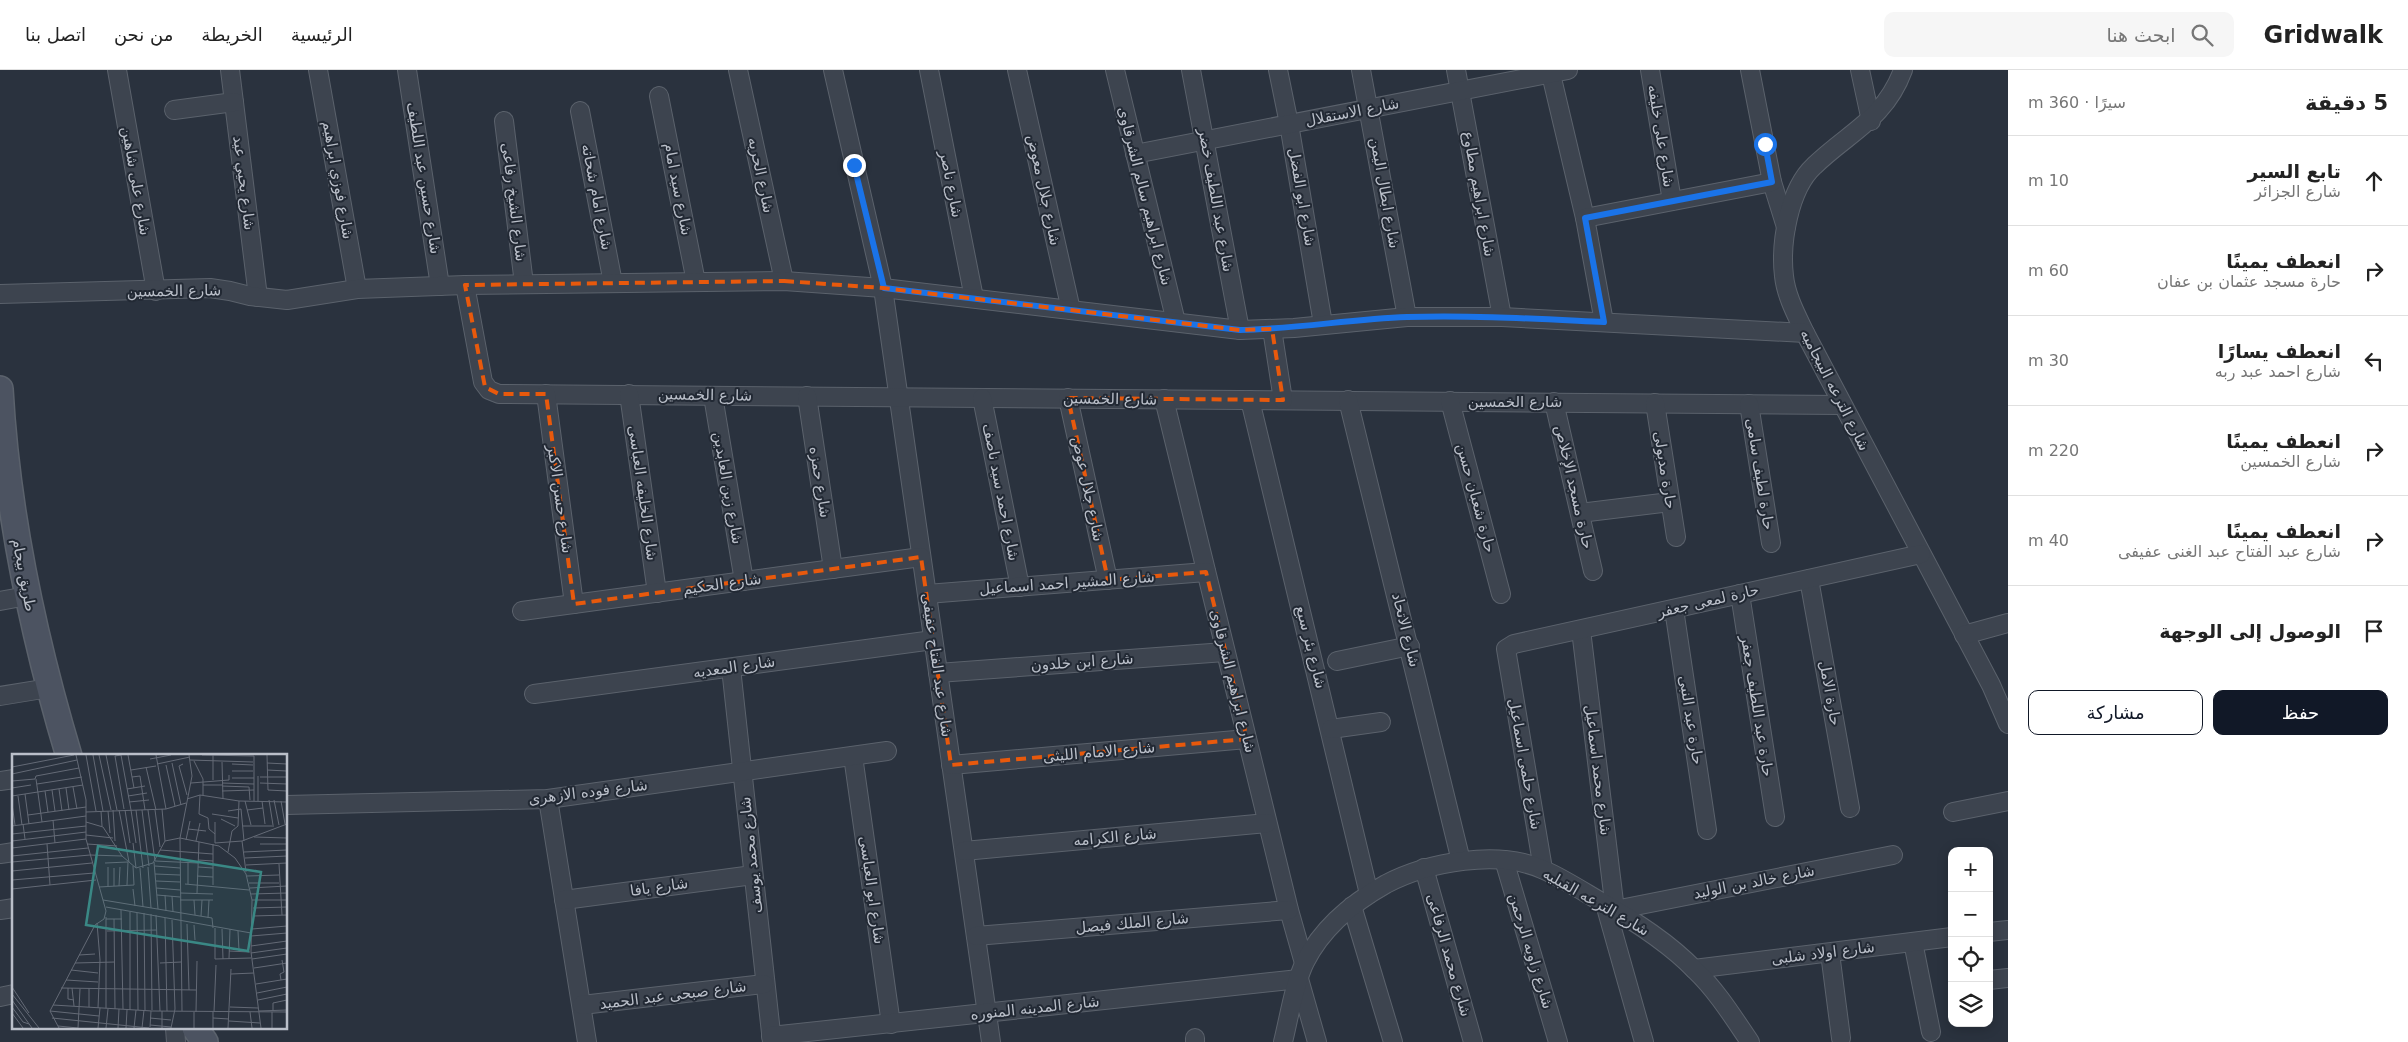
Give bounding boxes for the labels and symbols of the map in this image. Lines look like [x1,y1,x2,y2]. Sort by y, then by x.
street label: شارع على خليفه [1644,83,1678,189]
street label: شارع الاستقلال [1303,94,1401,130]
street label: شارع حسين عبد اللطيف [403,101,445,255]
street label: شارع ابراهيم سالم الشرقاوى [1114,105,1176,287]
street label: شارع فوزي ابراهيم [318,119,357,241]
street label: شارع على شاهين [118,125,154,237]
street label: شارع عبد اللطيف خضر [1194,126,1238,273]
street label: شارع ابراهيم مطاوع [1459,130,1499,258]
street label: شارع جلال معوض [1023,133,1065,247]
route start [1754,133,1777,156]
street label: شارع يحيي عيد [228,135,259,231]
street label: شارع الحريه [744,135,778,215]
street label: شارع ابطال اليمن [1366,136,1404,250]
street label: شارع سيد امام [660,141,696,237]
street label: شارع الشيخ رفاعى [498,142,530,262]
street label: شارع امام شحاته [578,142,616,252]
street label: شارع ابو الفضل [1284,146,1320,248]
street label: شارع ناصر [936,148,966,219]
route end [843,154,866,177]
street label: شارع الخمسين [127,281,221,301]
street label: شارع الترعه البيجاميه [1797,326,1873,454]
street label: شارع الخمسين [658,385,752,405]
street label: شارع الخمسين [1063,389,1157,409]
street label: شارع الخمسين [1468,393,1562,411]
street label: حارة لطيف سامى [1742,417,1778,531]
street label: شارع احمد سيد ناصف [979,422,1023,562]
street label: حارة مسجد الإخلاص [1551,423,1597,551]
street label: شارع الخليفه العباسى [625,424,661,562]
street label: شارع زين العابدين [709,430,747,546]
street label: حارة مدبولى [1650,430,1680,510]
street label: شارع جلال عوض [1068,435,1108,543]
street label: حارة شعبان حسن [1453,441,1499,555]
street label: شارع حسن الاكبر [543,442,577,555]
street label: شارع حمزه [805,445,835,519]
street label: طريق بيجام [8,537,40,613]
street label: شارع المشير احمد اسماعيل [979,568,1155,598]
street label: شارع الحكيم [681,570,763,598]
street label: حارة لمعى جعفر [1654,581,1761,622]
street label: شارع الاتحاد [1388,591,1424,669]
street label: شارع عبد الفتاح عفيفى [918,592,956,738]
street label: شارع بئر سبع [1292,604,1330,690]
street label: شارع ابراهيم الشرقاوى [1206,607,1260,755]
street label: حارة عبد اللطيف جعفر [1737,633,1777,778]
street label: شارع ابن خلدون [1030,649,1134,675]
street label: شارع المعديه [692,652,776,682]
street label: حارة الامل [1815,659,1845,727]
street label: حارة عبد النبى [1675,674,1707,766]
street label: شارع حلمى اسماعيل [1505,697,1545,831]
street label: شارع محمد اسماعيل [1581,703,1615,837]
street label: شارع الامام الليثى [1042,738,1156,766]
inset map [12,754,288,1030]
street label: شارع فوده الازهرى [527,776,649,808]
street label: شارع محمد يوسف [736,796,766,914]
street label: شارع الكرامه [1073,824,1157,850]
street label: شارع ابو العباسى [855,835,889,945]
street label: شارع خالد بن الوليد [1692,861,1816,903]
street label: شارع الترعه القبليه [1540,864,1652,940]
street label: شارع يافا [629,874,689,900]
street label: شارع محمد الرفاعى [1423,891,1475,1019]
street label: شارع زاويه الرحمن [1505,891,1557,1011]
street label: شارع الملك فيصل [1074,909,1190,937]
street label: شارع اولاد شلبى [1770,938,1876,968]
street label: شارع صبحى عبد الحميد [598,977,748,1013]
street label: شارع المدينه المنوره [970,992,1100,1024]

